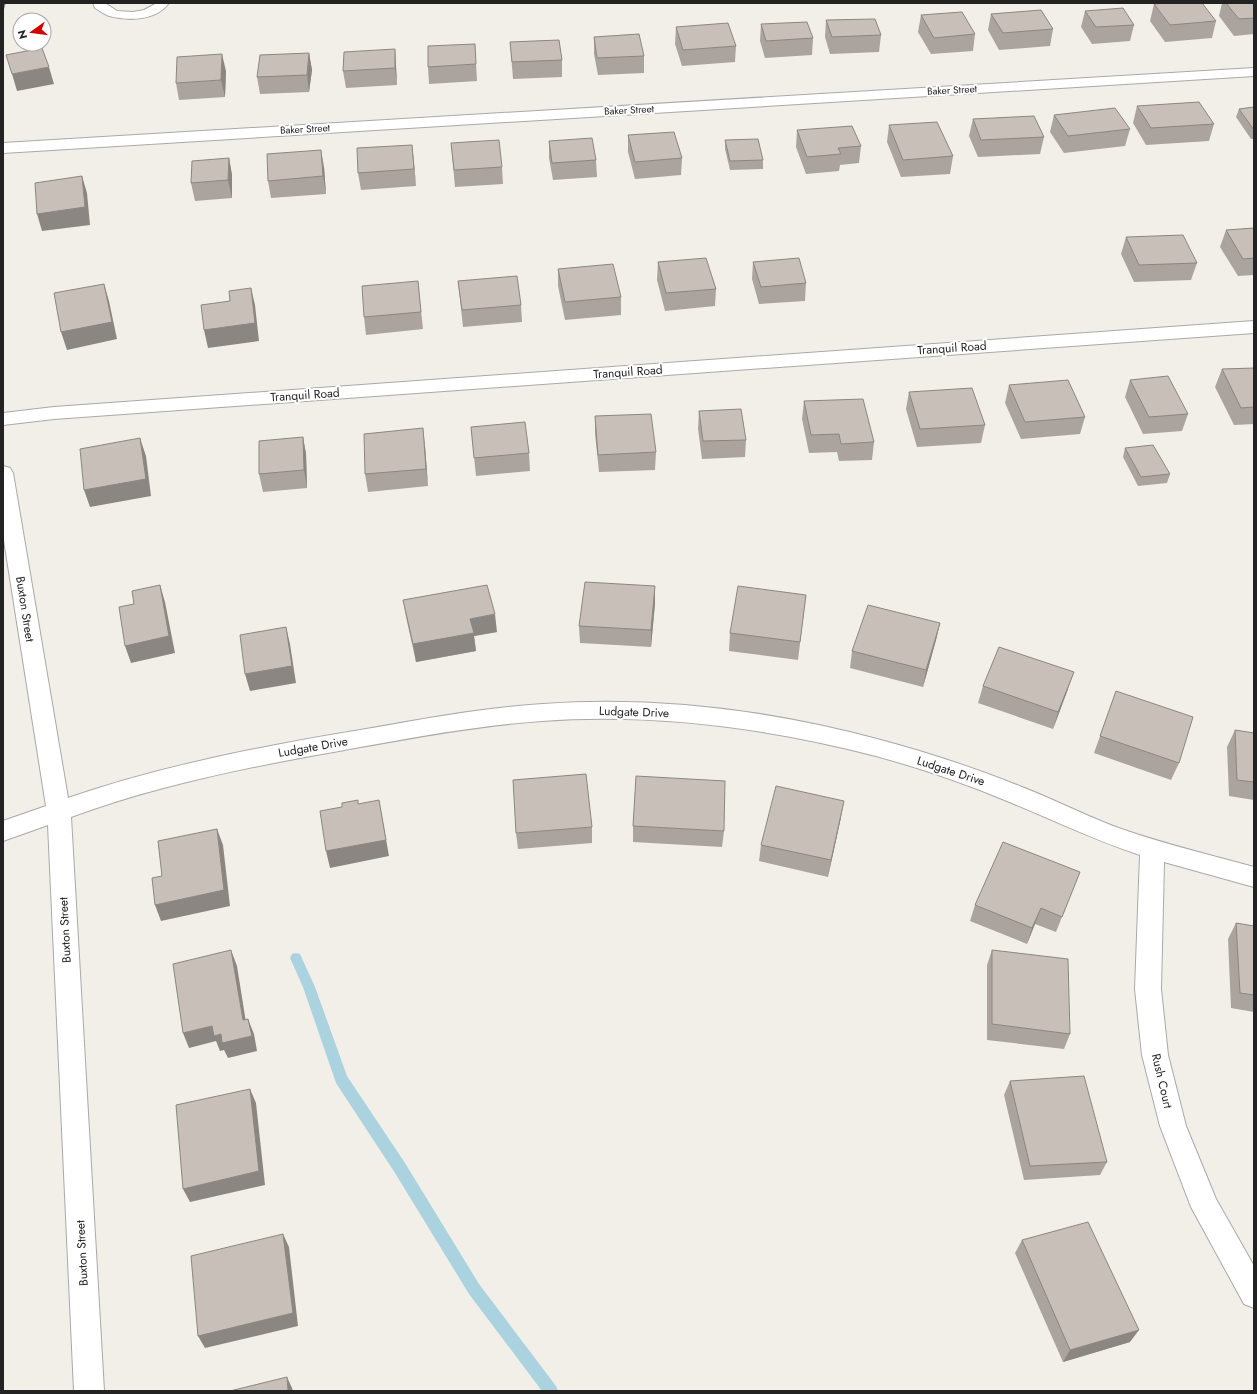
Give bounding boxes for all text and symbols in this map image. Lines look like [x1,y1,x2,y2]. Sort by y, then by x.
north arrow [12,12,52,52]
text: N [13,28,31,41]
street label: Baker Street [927,81,978,99]
street label: Baker Street [604,101,655,119]
street label: Baker Street [280,120,331,138]
street label: Tranquil Road [917,337,987,359]
street label: Tranquil Road [593,361,663,383]
street label: Tranquil Road [270,384,340,406]
street label: Buxton Street [11,575,39,643]
street label: Ludgate Drive [599,702,669,722]
street label: Ludgate Drive [277,732,349,762]
street label: Ludgate Drive [915,752,987,790]
street label: Buxton Street [54,896,76,963]
street label: Rush Court [1147,1052,1177,1110]
street label: Buxton Street [71,1219,93,1286]

